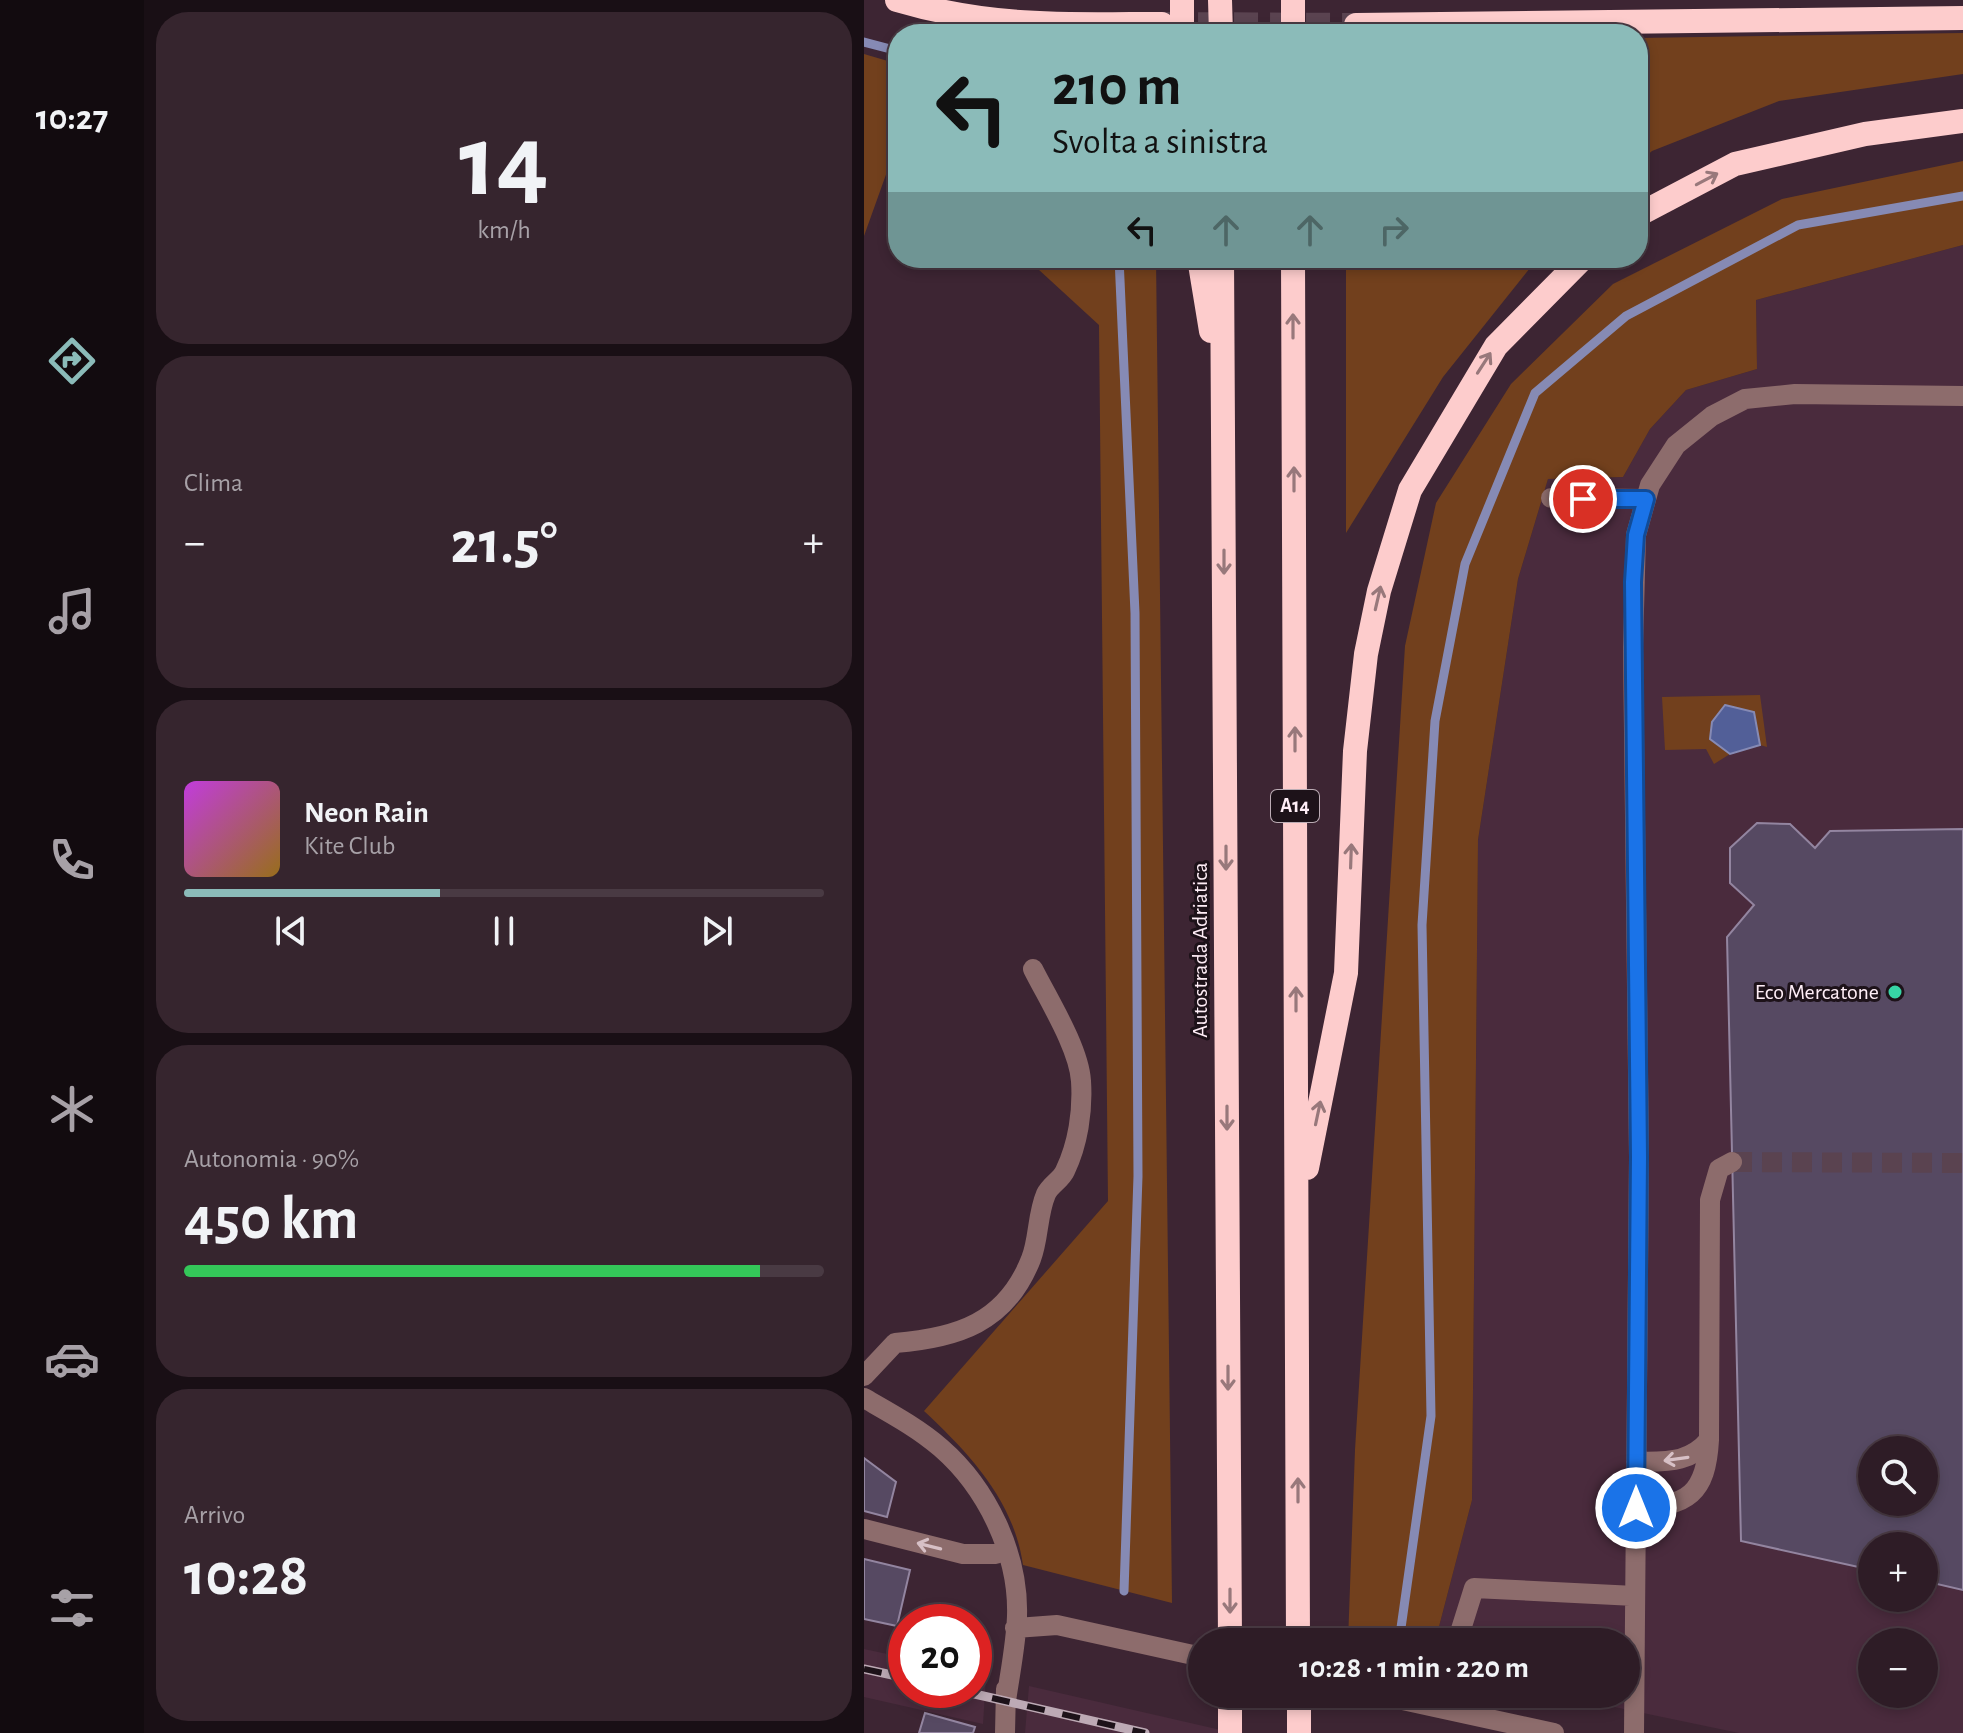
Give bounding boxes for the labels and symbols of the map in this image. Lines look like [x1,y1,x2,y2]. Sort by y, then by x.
one-way arrow [1694,170,1718,186]
one-way arrow [1285,313,1301,340]
one-way arrow [1476,353,1493,375]
pin [1549,465,1617,533]
one-way arrow [1286,466,1302,493]
one-way arrow [1216,548,1232,575]
one-way arrow [1371,586,1386,612]
one-way arrow [1287,726,1303,753]
road number: A14 [1271,790,1319,822]
one-way arrow [1343,843,1358,870]
one-way arrow [1218,844,1233,871]
street label: Autostrada Adriatica [1189,862,1211,1038]
place label: Eco Mercatone [1755,981,1879,1003]
marker: Eco Mercatone [1886,983,1904,1001]
one-way arrow [1288,986,1304,1013]
one-way arrow [1311,1101,1326,1126]
one-way arrow [1219,1104,1235,1131]
one-way arrow [1221,1364,1236,1391]
one-way arrow [1664,1452,1689,1467]
position arrow [1594,1466,1678,1550]
one-way arrow [1290,1477,1306,1504]
one-way arrow [917,1537,943,1552]
one-way arrow [1222,1587,1238,1614]
speed limit sign: 20 [888,1604,992,1708]

